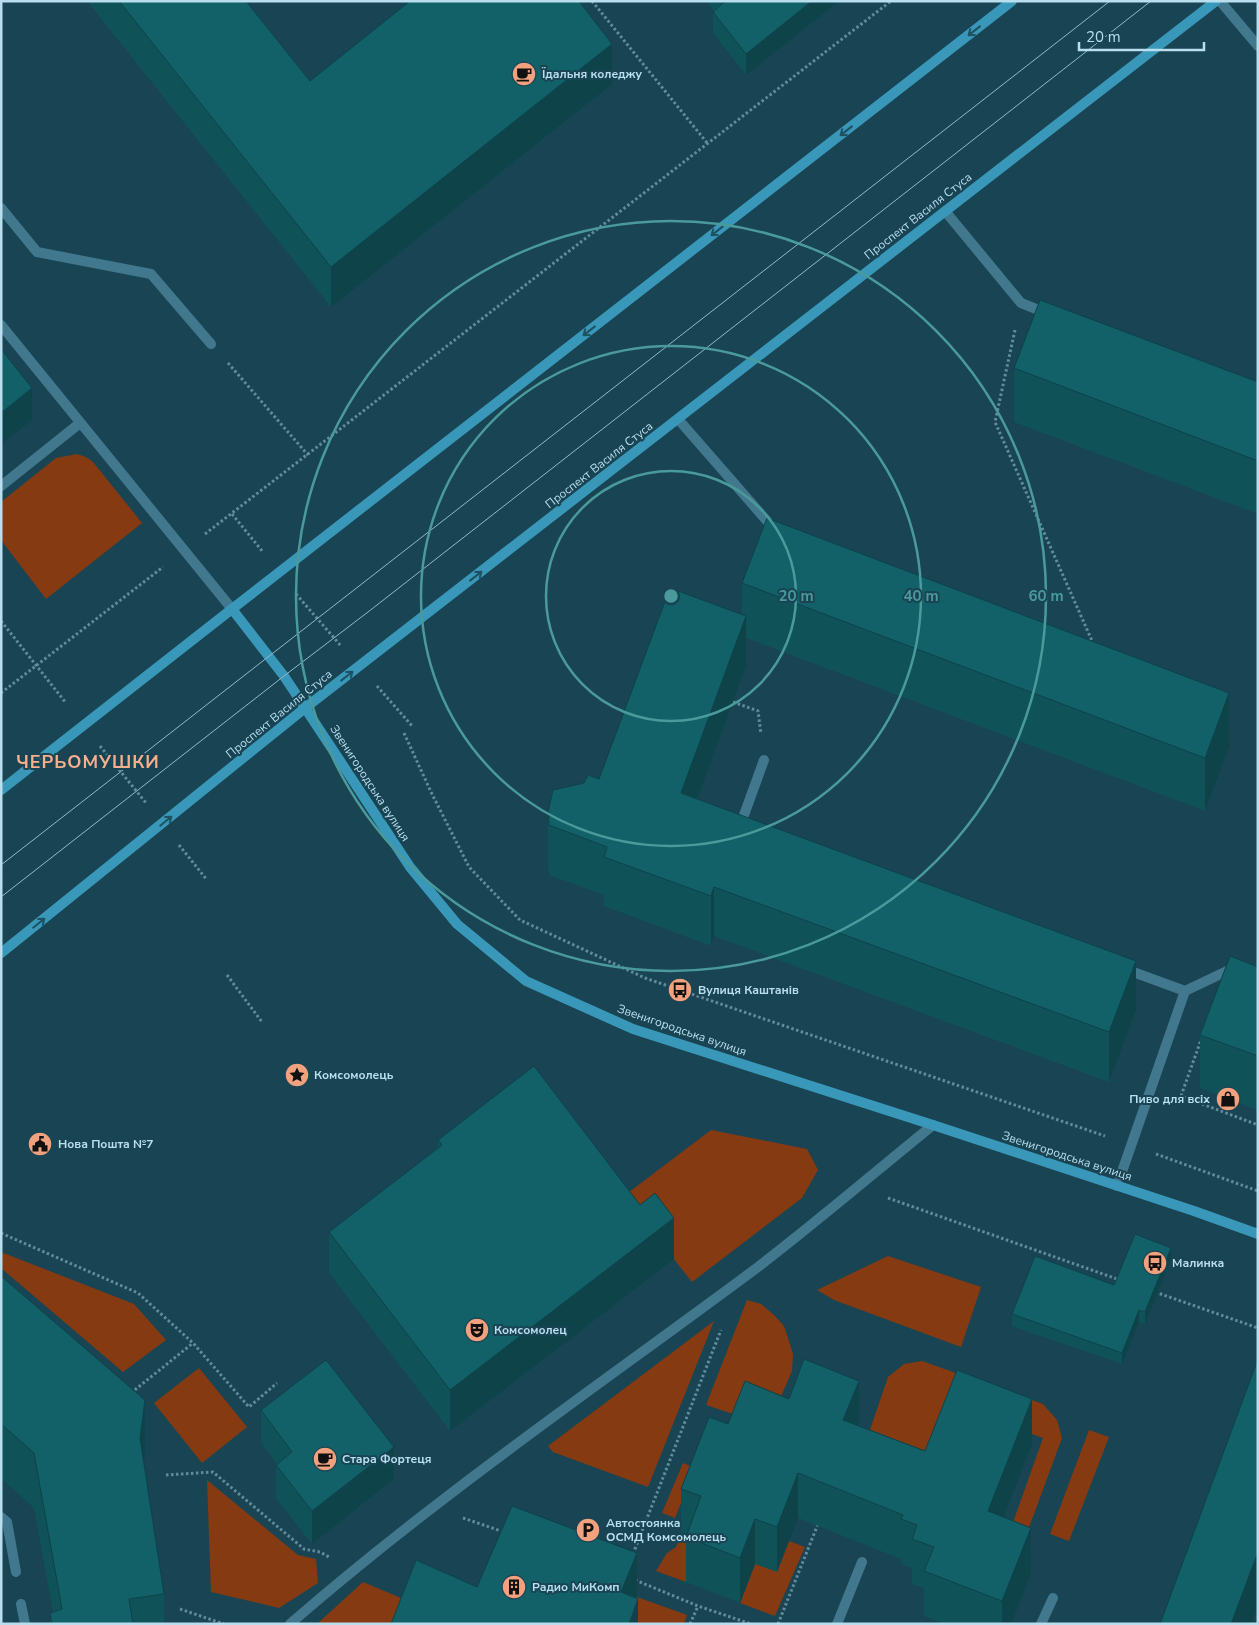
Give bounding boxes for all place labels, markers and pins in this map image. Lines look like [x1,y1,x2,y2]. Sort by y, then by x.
cafe icon: Їдальня коледжу [511,61,537,87]
place label: Їдальня коледжу [541,66,642,82]
centre of rings [662,587,680,605]
bus stop icon: Вулиця Каштанів [667,977,693,1003]
place label: Вулиця Каштанів [698,982,799,998]
place icon: Комсомолець [284,1062,310,1088]
place label: Комсомолець [314,1067,394,1083]
shop icon: Пиво для всіх [1215,1086,1241,1112]
place label: Пиво для всіх [1129,1091,1210,1107]
public building icon: Нова Пошта №7 [27,1131,53,1157]
place label: Нова Пошта №7 [58,1136,154,1152]
bus stop icon: Малинка [1142,1250,1168,1276]
place label: Малинка [1172,1255,1224,1271]
theatre icon: Комсомолец [464,1317,490,1343]
place label: Комсомолец [494,1322,567,1338]
cafe icon: Стара Фортеця [312,1446,338,1472]
place label: Стара Фортеця [342,1451,431,1467]
place label: Автостоянка ОСМД Комсомолець [606,1515,727,1545]
parking icon: Автостоянка ОСМД Комсомолець [575,1517,601,1543]
building icon: Радио МиКомп [501,1574,527,1600]
place label: Радио МиКомп [532,1579,620,1595]

